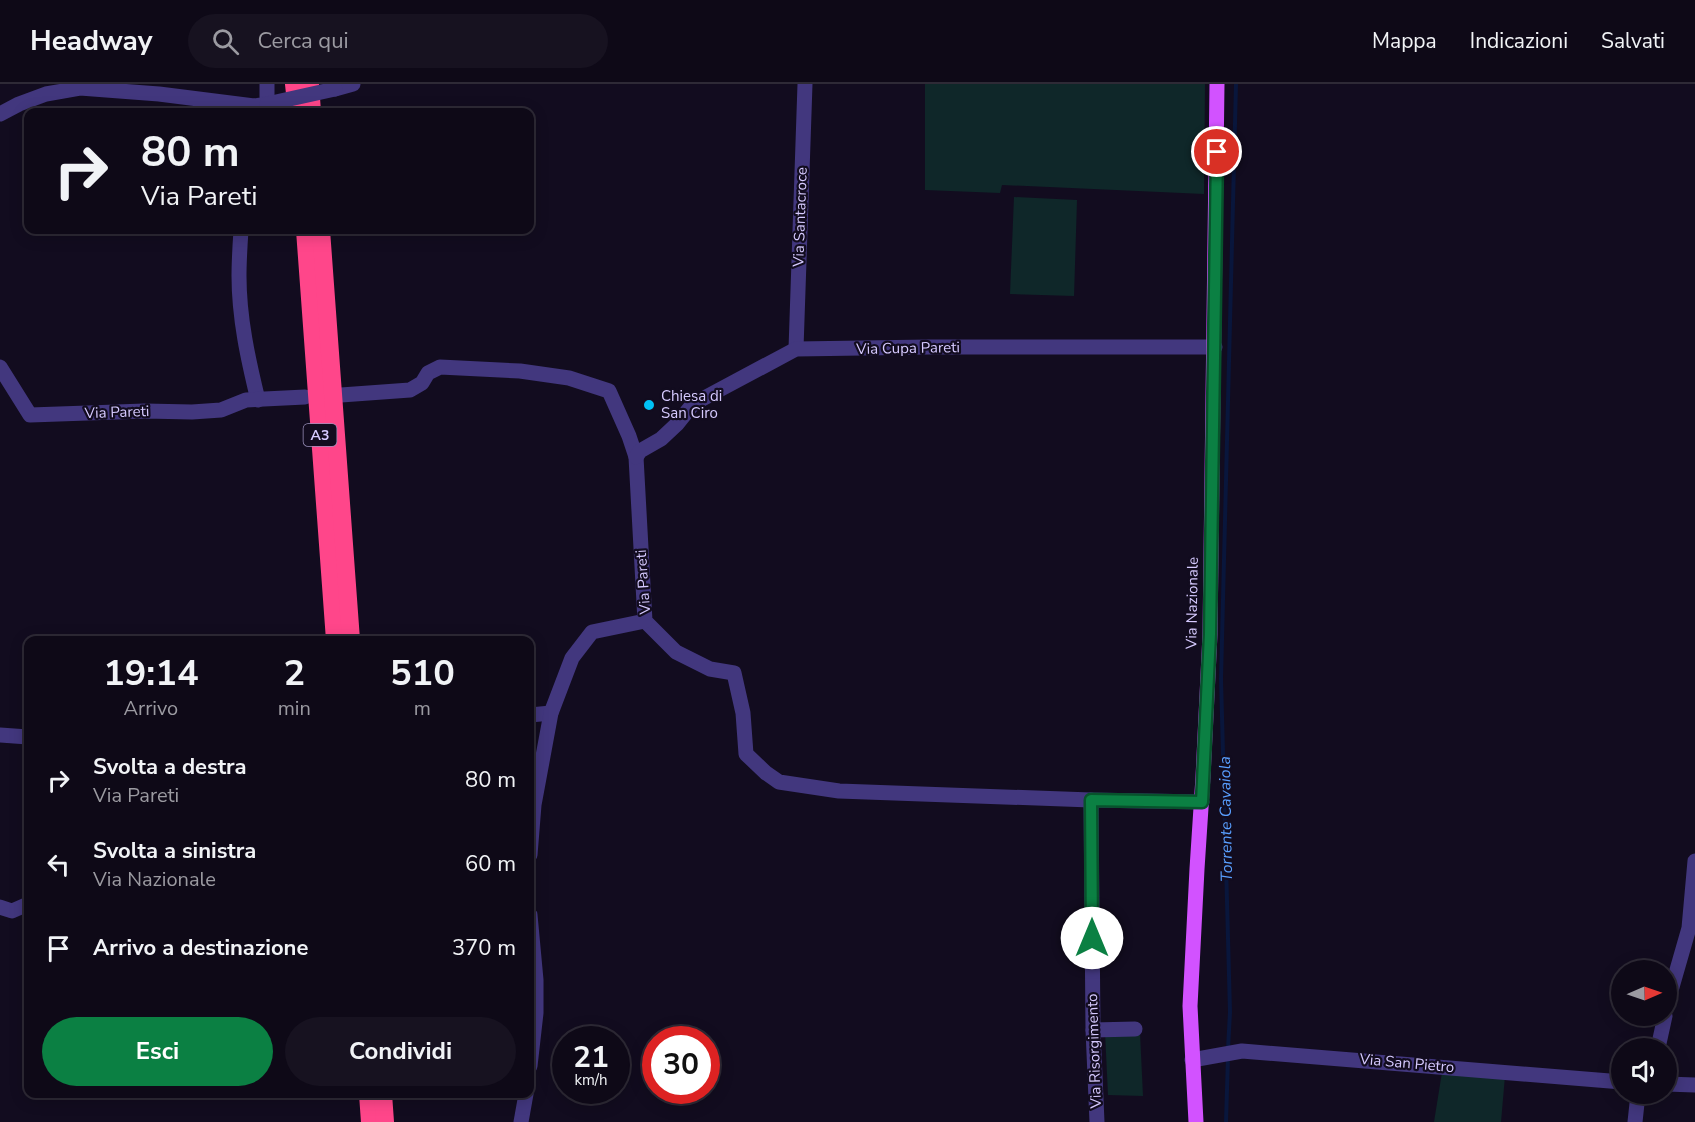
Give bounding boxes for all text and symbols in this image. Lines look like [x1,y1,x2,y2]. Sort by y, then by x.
search box [188,14,608,68]
text: Headway [30,22,152,60]
icon: search [209,25,242,58]
text: Cerca qui [257,26,349,56]
text: Mappa [1372,27,1437,55]
text: Indicazioni [1470,27,1568,55]
text: Salvati [1601,27,1665,55]
text: 80 m [141,124,240,181]
pin [1191,126,1242,177]
icon: right [42,132,120,210]
icon: arrive [1200,135,1233,168]
street label: Via Santacroce [788,167,812,268]
text: Via Pareti [141,178,257,215]
street label: Via Cupa Pareti [855,337,960,359]
place label: Chiesa di San Ciro [661,386,722,423]
marker: Chiesa di San Ciro [642,398,656,412]
street label: Via Pareti [83,401,150,423]
road number: A3 [304,424,336,446]
street label: Via Pareti [631,549,655,616]
street label: Via Nazionale [1181,557,1203,650]
text: 19:14 [103,649,199,698]
text: 2 [283,649,305,698]
text: 510 [390,649,455,698]
text: Arrivo [123,695,178,722]
text: min [278,695,311,722]
text: m [414,695,431,722]
text: Svolta a destra [93,752,247,782]
water label: Torrente Cavaiola [1214,756,1238,882]
icon: right [42,764,75,797]
text: 80 m [465,765,516,795]
text: Via Pareti [93,782,179,809]
text: Svolta a sinistra [93,836,256,866]
icon: left [42,848,75,881]
text: 60 m [465,849,516,879]
text: Via Nazionale [93,866,216,893]
position arrow [1060,906,1124,970]
icon: arrive [42,932,75,965]
text: Arrivo a destinazione [93,933,308,963]
text: 370 m [452,933,516,963]
north arrow [1611,960,1677,1026]
map controls [1611,960,1677,1104]
street label: Via Risorgimento [1082,993,1106,1110]
button: Esci [42,1017,273,1086]
button: Condividi [285,1017,516,1086]
speed limit sign: 30 [642,1026,720,1104]
text: 21 [573,1037,609,1078]
button: sound [1611,1038,1677,1104]
street label: Via San Pietro [1358,1049,1455,1077]
text: km/h [574,1070,608,1090]

